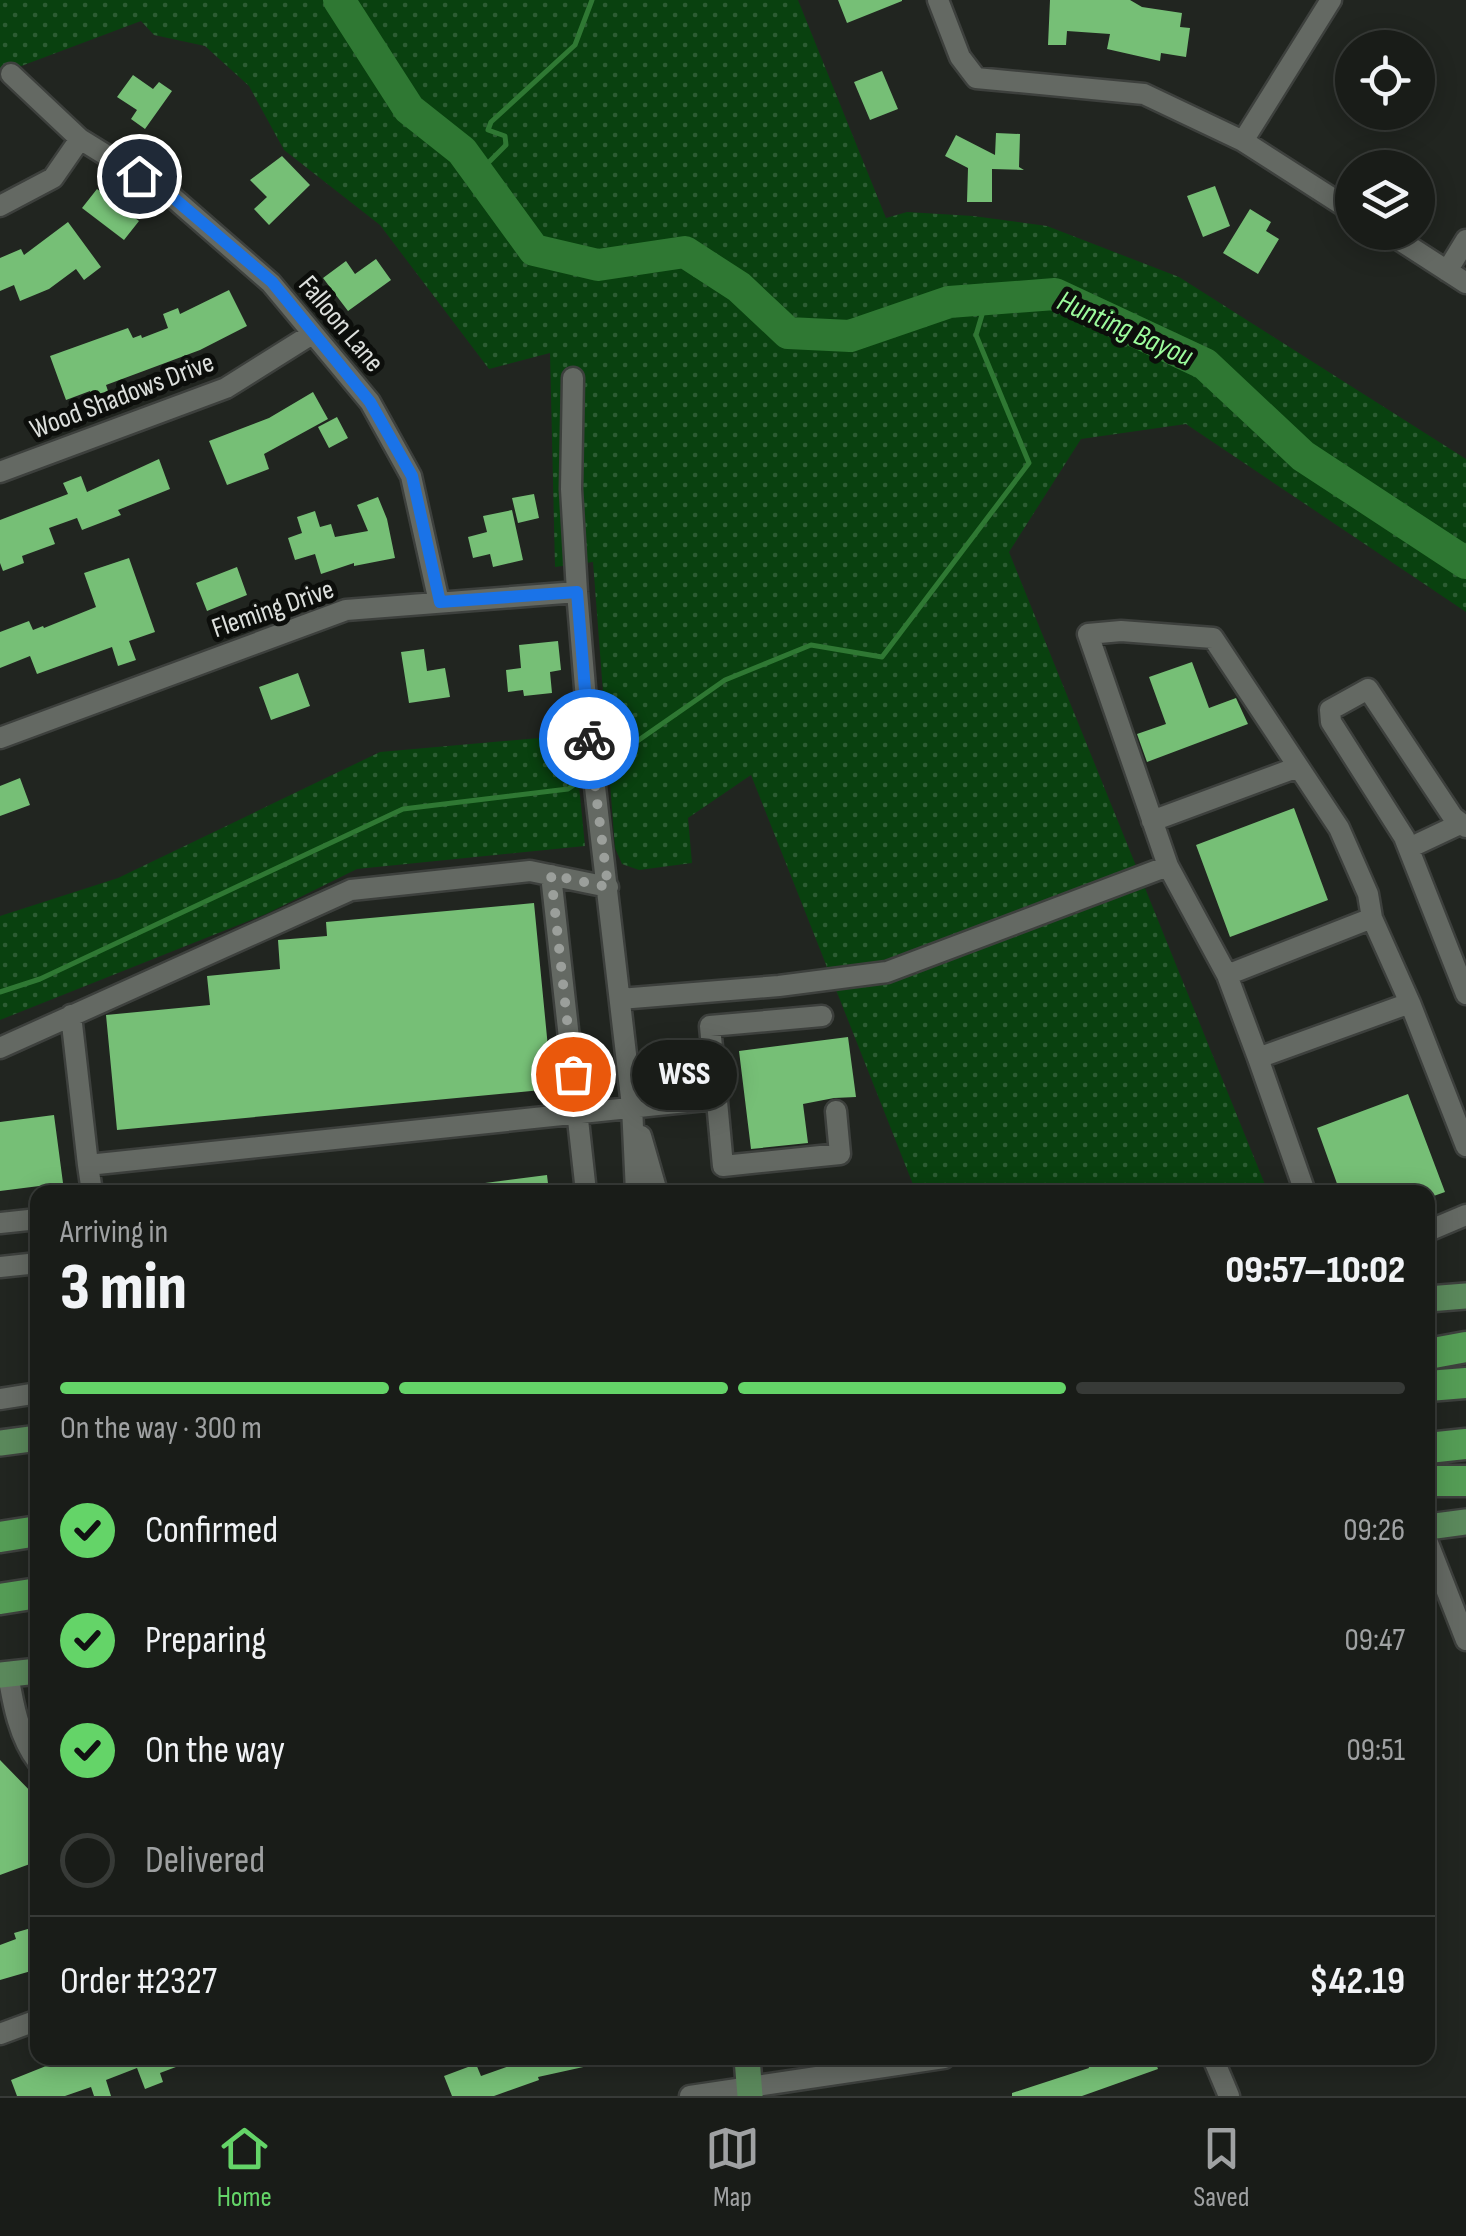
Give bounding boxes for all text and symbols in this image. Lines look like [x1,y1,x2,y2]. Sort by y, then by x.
map controls [1335,30,1435,250]
button: locate [1335,30,1435,130]
pin [97,134,182,219]
icon: home [112,149,167,204]
button: layers [1335,150,1435,250]
street label: Falloon Lane [291,269,391,379]
water label: Hunting Bayou [1052,283,1199,375]
street label: Wood Shadows Drive [25,346,219,446]
street label: Fleming Drive [208,573,338,645]
courier [539,689,639,789]
icon: bike [562,712,617,767]
pin [531,1032,616,1117]
callout: WSS [633,1039,738,1109]
icon: bag [546,1047,601,1102]
text: WSS [658,1055,711,1094]
text: Arriving in [60,1213,168,1252]
text: 09:57–10:02 [1226,1248,1405,1293]
text: 3 min [60,1250,187,1328]
text: On the way · 300 m [60,1409,262,1448]
icon: check [60,1503,115,1558]
text: Confirmed [145,1508,278,1553]
text: 09:26 [1343,1511,1405,1550]
icon: check [60,1613,115,1668]
text: Preparing [145,1618,266,1663]
text: 09:47 [1345,1621,1405,1660]
icon: check [60,1723,115,1778]
text: On the way [145,1728,285,1773]
text: 09:51 [1346,1731,1405,1770]
text: Delivered [145,1838,265,1883]
text: Order #2327 [60,1959,217,2004]
text: $42.19 [1309,1959,1405,2004]
tab: Home [217,2121,272,2214]
tab: Map [705,2121,760,2214]
tab: Saved [1193,2121,1249,2214]

